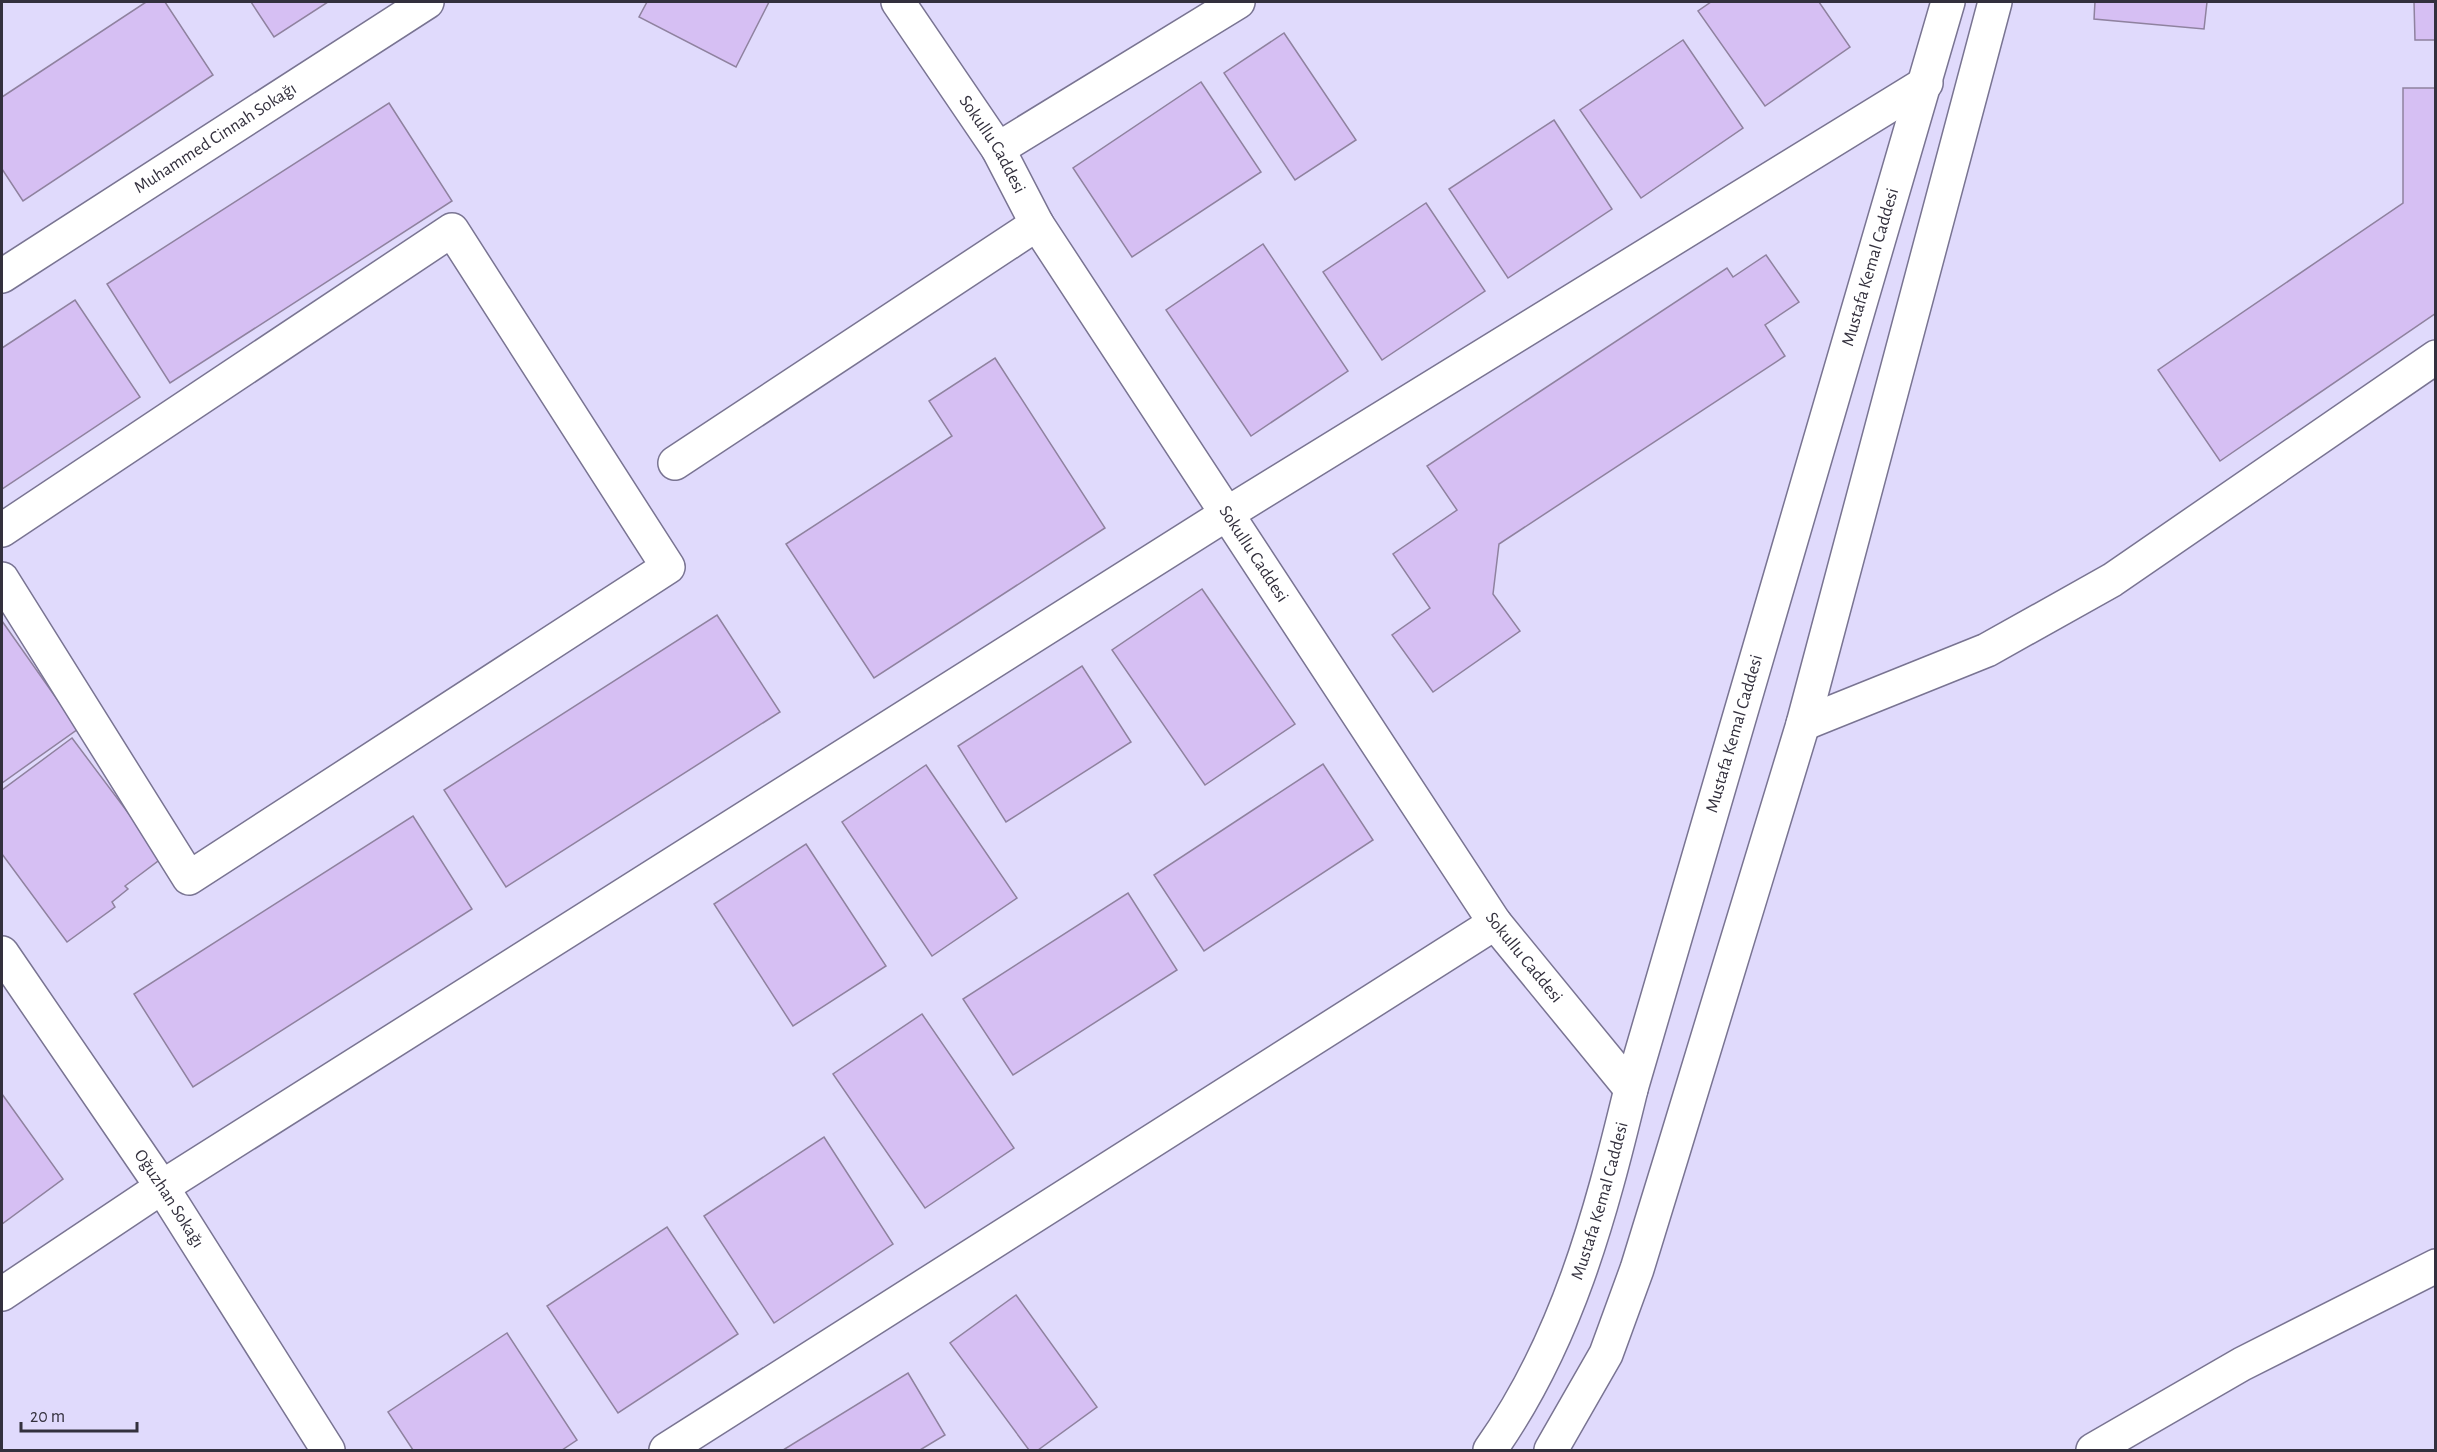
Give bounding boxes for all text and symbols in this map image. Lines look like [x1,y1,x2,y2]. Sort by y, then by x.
street label: Muhammed Cinnah Sokağı [131,80,300,197]
street label: Sokullu Caddesi [955,92,1028,196]
street label: Mustafa Kemal Caddesi [1839,186,1902,348]
street label: Sokullu Caddesi [1215,503,1291,606]
street label: Mustafa Kemal Caddesi [1703,653,1766,815]
street label: Sokullu Caddesi [1482,909,1566,1007]
street label: Mustafa Kemal Caddesi [1568,1120,1632,1282]
street label: Oğuzhan Sokağı [130,1146,207,1251]
scale bar [21,1395,136,1433]
text: 20 m [30,1408,65,1426]

